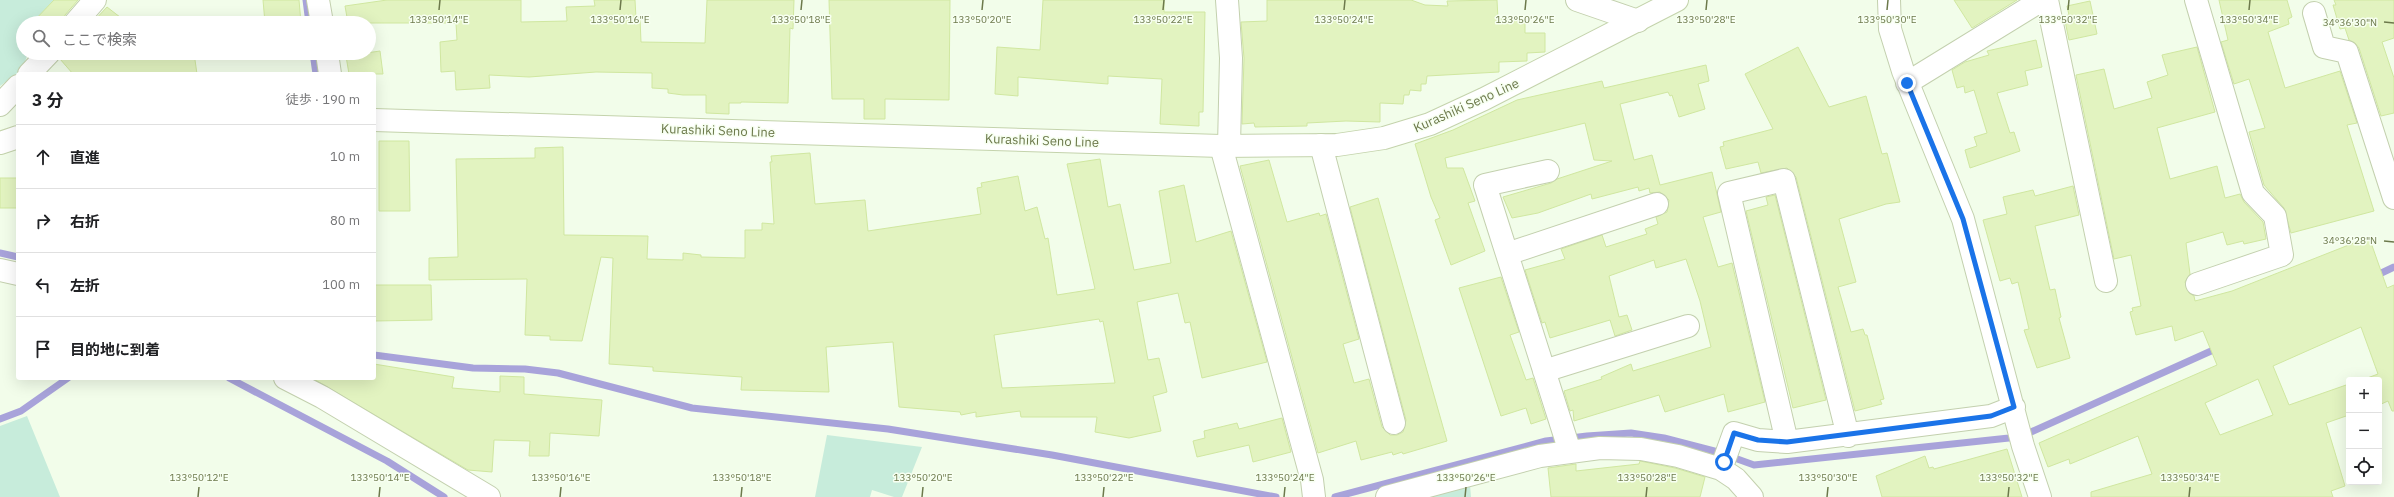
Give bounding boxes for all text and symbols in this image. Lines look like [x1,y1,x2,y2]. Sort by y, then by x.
text: 133°50'14"E [409,13,469,26]
text: 133°50'16"E [590,13,650,26]
text: 133°50'18"E [771,13,831,26]
text: 133°50'20"E [952,13,1012,26]
text: 133°50'22"E [1133,13,1193,26]
text: 133°50'24"E [1314,13,1374,26]
text: 133°50'26"E [1495,13,1555,26]
text: 133°50'28"E [1676,13,1736,26]
text: 133°50'30"E [1857,13,1917,26]
text: 133°50'32"E [2038,13,2098,26]
text: 133°50'34"E [2219,13,2279,26]
search box [16,16,376,60]
text: 34°36'30"N [2323,16,2377,29]
icon: search [30,27,52,49]
text: ここで検索 [62,30,137,49]
route end [1898,74,1916,92]
street label: Kurashiki Seno Line [1411,75,1522,136]
text: 3 分 [32,89,63,111]
text: 徒歩 · 190 m [286,91,360,108]
street label: Kurashiki Seno Line [661,120,775,141]
street label: Kurashiki Seno Line [985,130,1099,151]
icon: ahead [32,146,54,168]
text: 直進 [70,148,100,167]
text: 10 m [330,148,360,165]
icon: right [32,210,54,232]
text: 右折 [70,212,100,231]
text: 80 m [330,212,360,229]
text: 34°36'28"N [2323,234,2377,247]
icon: left [32,274,54,296]
text: 左折 [70,276,100,295]
text: 100 m [322,276,360,293]
icon: arrive [32,338,54,360]
text: 目的地に到着 [70,340,160,359]
map controls [2346,377,2382,485]
button: + [2346,377,2382,413]
button: − [2346,413,2382,449]
button: locate [2346,449,2382,485]
route start [1715,453,1733,471]
text: 133°50'12"E [169,471,229,484]
text: 133°50'14"E [350,471,410,484]
text: 133°50'16"E [531,471,591,484]
text: 133°50'18"E [712,471,772,484]
text: 133°50'20"E [893,471,953,484]
text: 133°50'22"E [1074,471,1134,484]
text: 133°50'24"E [1255,471,1315,484]
text: 133°50'26"E [1436,471,1496,484]
text: 133°50'28"E [1617,471,1677,484]
text: 133°50'30"E [1798,471,1858,484]
text: 133°50'32"E [1979,471,2039,484]
text: 133°50'34"E [2160,471,2220,484]

